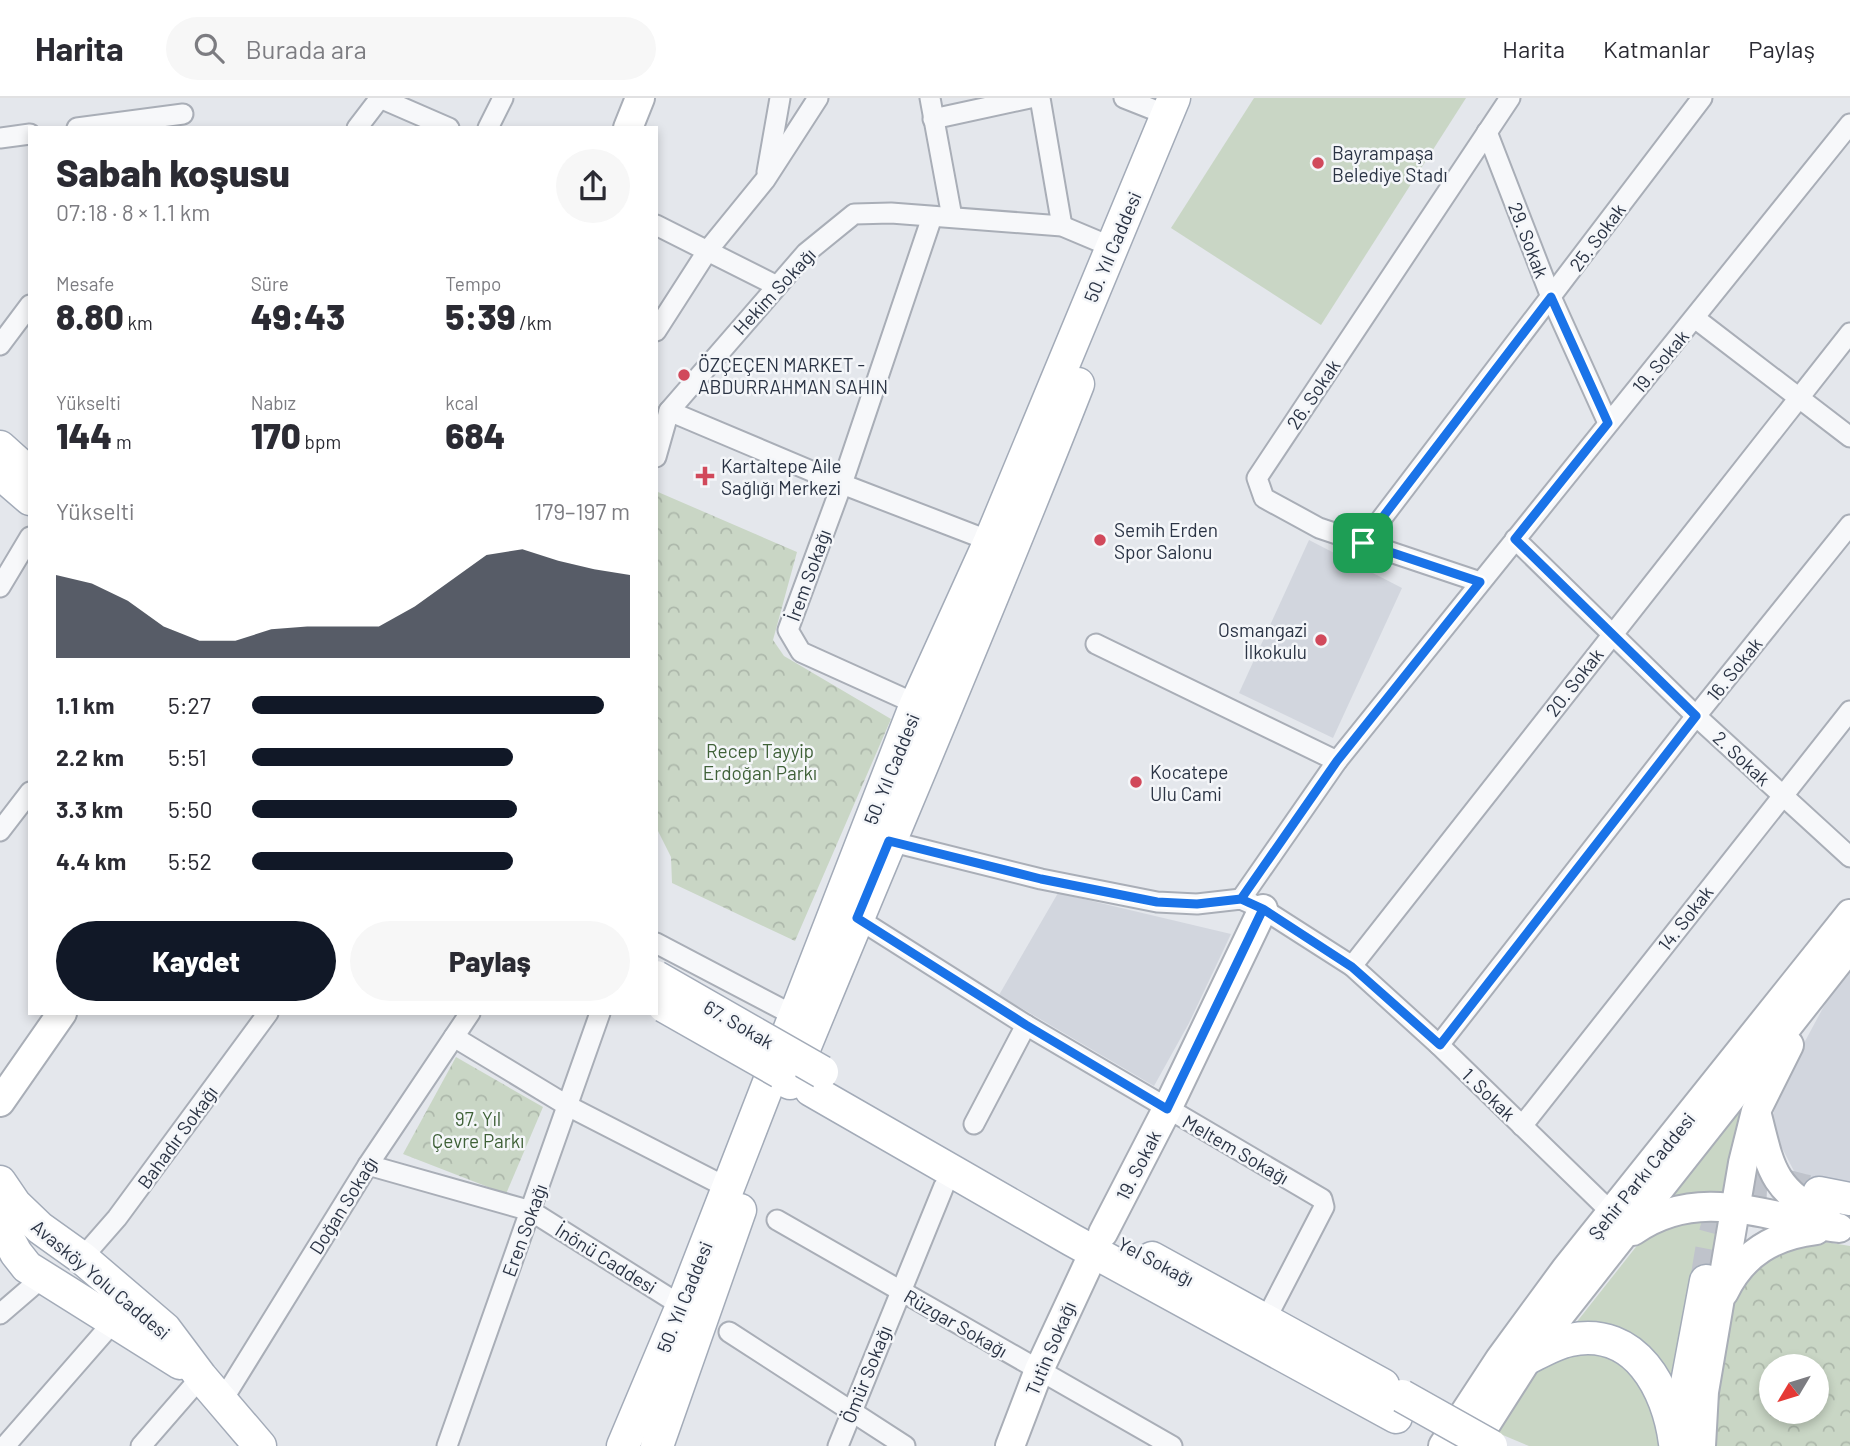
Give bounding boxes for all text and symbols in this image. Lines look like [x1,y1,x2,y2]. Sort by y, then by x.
search box [166,17,656,80]
text: Harita [35,28,124,68]
icon: search [190,29,228,67]
text: Burada ara [246,33,367,64]
text: Harita [1502,34,1565,63]
text: Katmanlar [1603,34,1710,63]
text: Paylaş [1748,34,1815,63]
place label: Bayrampaşa Belediye Stadı [1332,141,1447,186]
text: Sabah koşusu [56,149,290,195]
button: share [556,149,630,223]
marker: Bayrampaşa Belediye Stadı [1310,155,1326,171]
street label: 50. Yıl Caddesi [1078,188,1146,306]
text: 07:18 · 8 × 1.1 km [56,198,210,226]
street label: 29. Sokak [1504,199,1554,281]
street label: 25. Sokak [1564,199,1630,275]
street label: Hekim Sokağı [728,243,820,339]
text: Mesafe [56,272,114,295]
text: Süre [251,272,289,295]
text: Tempo [445,272,501,295]
text: 8.80 [56,295,124,337]
text: 49:43 [251,295,345,337]
text: 5:39 [445,295,515,337]
text: km [124,311,153,334]
text: /km [515,311,552,334]
street label: 19. Sokak [1627,325,1693,397]
place label: ÖZÇEÇEN MARKET - ABDURRAHMAN SAHIN [698,353,888,398]
street label: 26. Sokak [1281,355,1345,433]
marker: ÖZÇEÇEN MARKET - ABDURRAHMAN SAHIN [676,367,692,383]
text: Yükselti [56,391,121,414]
text: Nabız [251,391,296,414]
text: kcal [445,391,478,414]
text: 144 [56,414,112,456]
text: 170 [251,414,301,456]
text: 684 [445,414,505,456]
text: m [112,430,132,453]
text: bpm [301,430,341,453]
place label: Kartaltepe Aile Sağlığı Merkezi [721,454,842,499]
marker: Kartaltepe Aile Sağlığı Merkezi [695,466,715,486]
text: Yükselti [56,497,134,525]
text: 179–197 m [534,497,630,525]
pin [1333,513,1393,573]
place label: Semih Erden Spor Salonu [1114,518,1218,563]
icon: arrive [1344,524,1382,562]
street label: İrem Sokağı [781,526,835,624]
marker: Semih Erden Spor Salonu [1092,532,1108,548]
place label: Osmangazi İlkokulu [1218,618,1307,663]
marker: Osmangazi İlkokulu [1313,632,1329,648]
street label: 16. Sokak [1701,632,1767,706]
street label: 20. Sokak [1540,643,1608,721]
text: 1.1 km [56,691,115,719]
text: 5:27 [168,691,211,719]
street label: 50. Yıl Caddesi [858,710,924,828]
street label: 2. Sokak [1709,726,1775,790]
park label: Recep Tayyip Erdoğan Parkı [703,739,817,784]
text: 2.2 km [56,743,124,771]
text: 5:51 [168,743,207,771]
place label: Kocatepe Ulu Cami [1150,760,1228,805]
marker: Kocatepe Ulu Cami [1128,774,1144,790]
text: 3.3 km [56,795,123,823]
text: 5:50 [168,795,212,823]
text: 4.4 km [56,847,126,875]
text: 5:52 [168,847,212,875]
street label: 14. Sokak [1652,881,1718,955]
button: Kaydet [56,921,336,1001]
button: Paylaş [350,921,630,1001]
street label: 67. Sokak [700,995,778,1053]
street label: 1. Sokak [1457,1063,1521,1125]
street label: Bahadır Sokağı [132,1081,222,1193]
park label: 97. Yıl Çevre Parkı [432,1107,524,1152]
street label: Şehir Parkı Caddesi [1583,1108,1699,1244]
street label: Meltem Sokağı [1179,1109,1293,1189]
street label: 19. Sokak [1111,1126,1165,1204]
street label: Doğan Sokağı [304,1152,382,1258]
street label: Eren Sokağı [497,1180,551,1280]
street label: Avasköy Yolu Caddesi [27,1214,175,1344]
street label: İnönü Caddesi [551,1218,661,1298]
street label: Yel Sokağı [1114,1231,1198,1291]
street label: 50. Yıl Caddesi [651,1238,717,1356]
street label: Rüzgar Sokağı [900,1284,1012,1362]
street label: Tutin Sokağı [1020,1298,1080,1398]
street label: Ömür Sokağı [836,1322,896,1426]
north arrow [1759,1354,1829,1424]
map controls [1759,1354,1829,1424]

